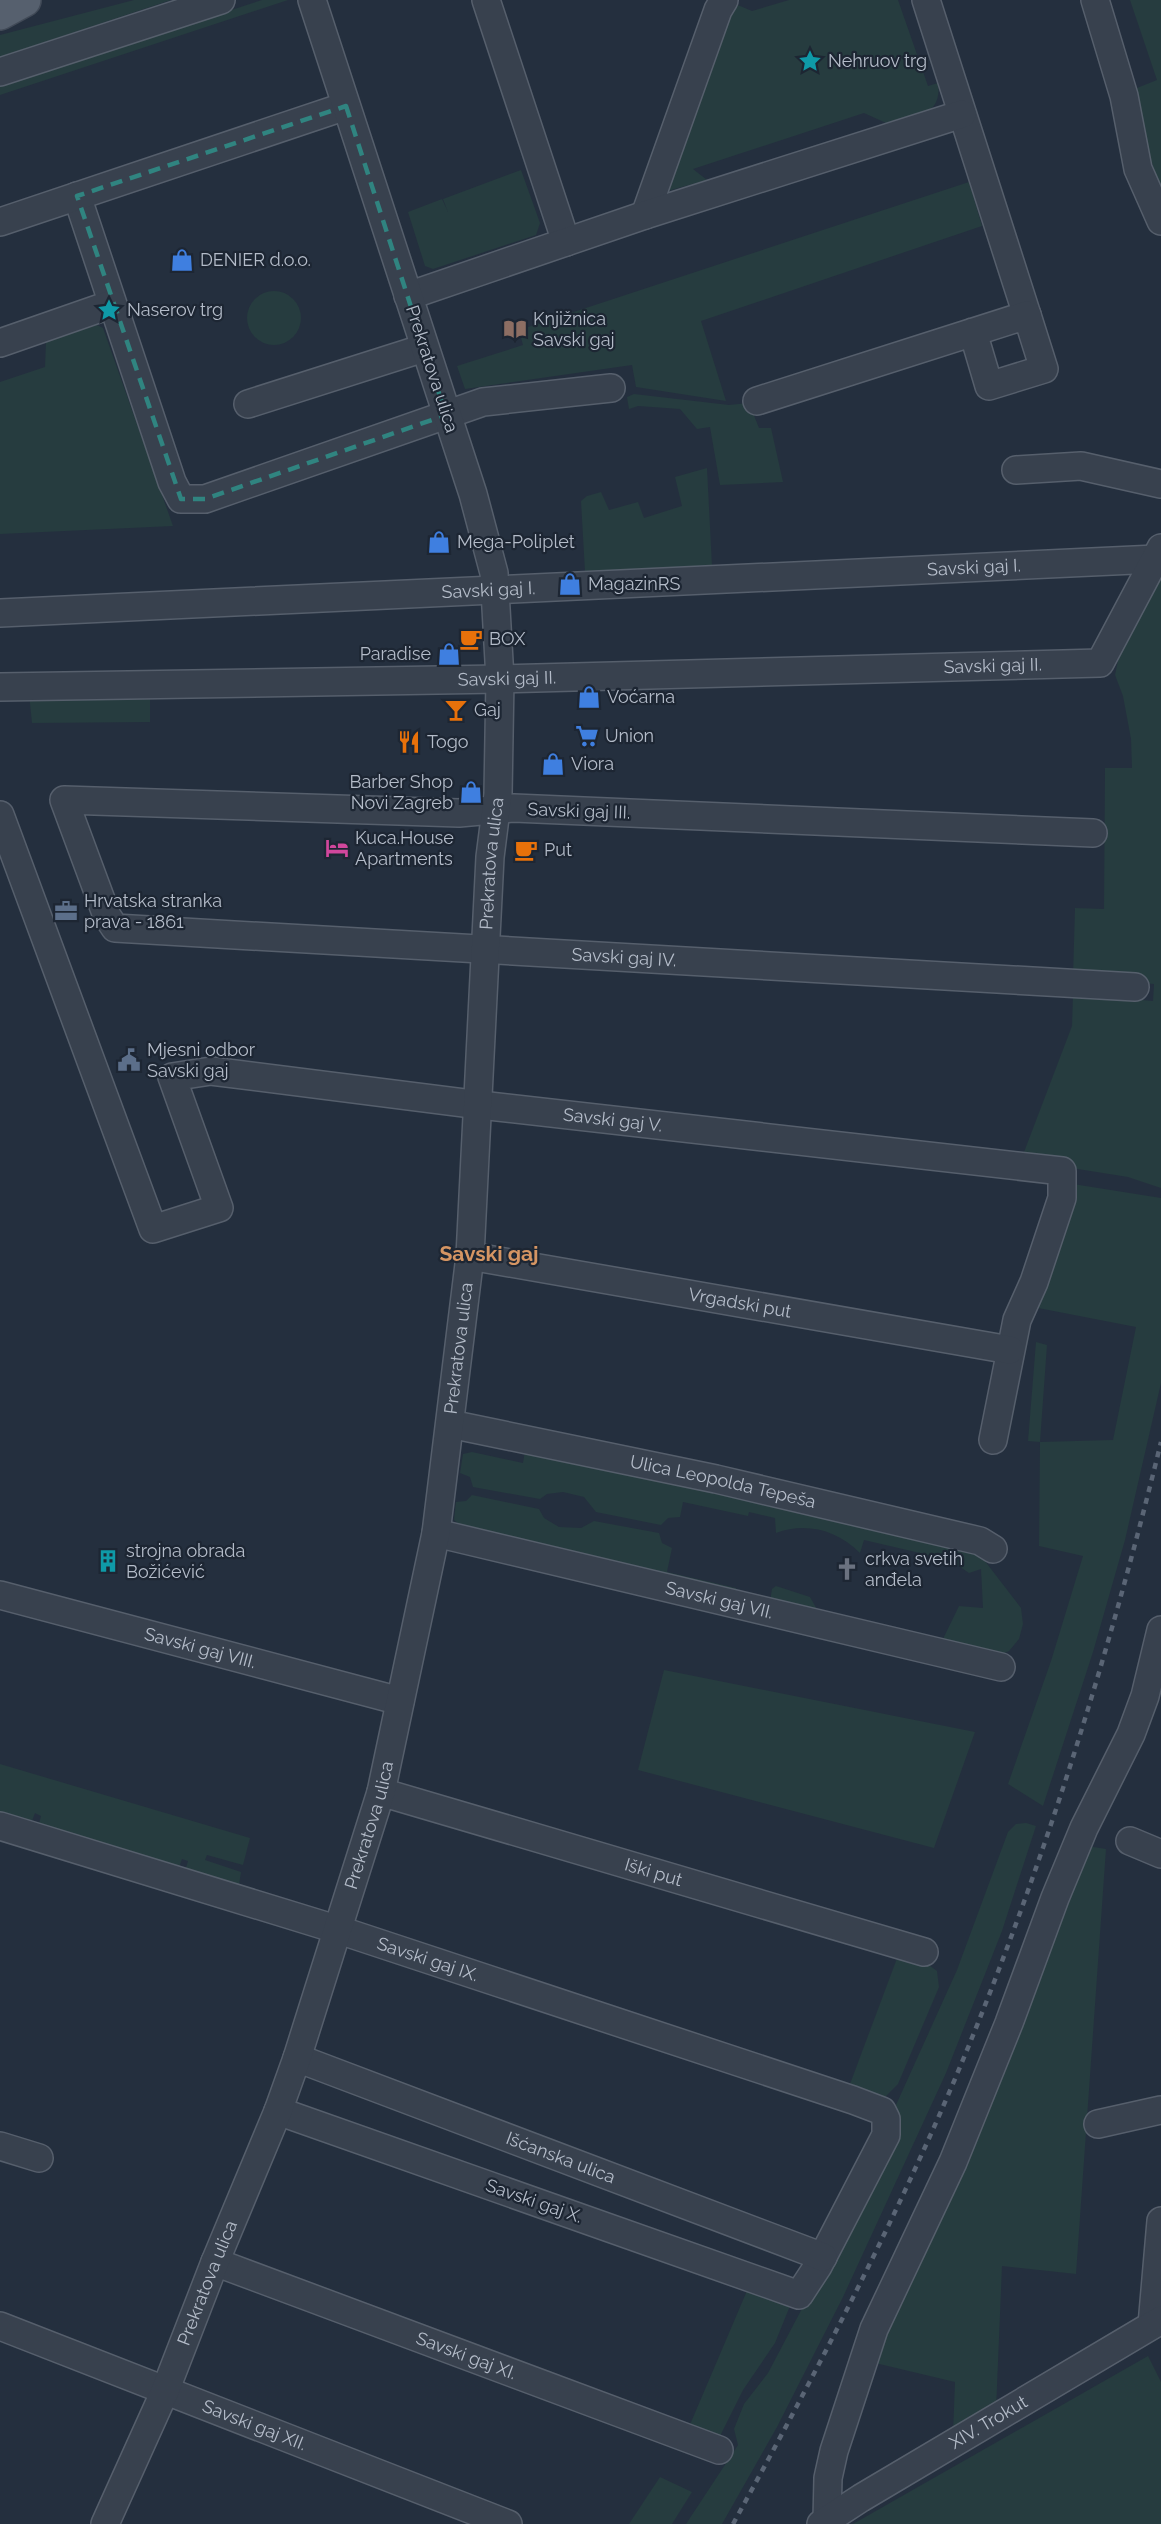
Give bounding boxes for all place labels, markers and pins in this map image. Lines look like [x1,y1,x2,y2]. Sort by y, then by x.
place icon: Nehruov trg [797,48,823,74]
place label: Nehruov trg [828,50,927,71]
shop icon: DENIER d.o.o. [169,247,195,273]
place label: DENIER d.o.o. [200,249,311,270]
place icon: Naserov trg [96,297,122,323]
place label: Naserov trg [127,299,223,320]
place label: Knjižnica Savski gaj [533,308,615,350]
library icon: Knjižnica Savski gaj [502,316,528,342]
shop icon: Mega-Poliplet [426,529,452,555]
place label: Mega-Poliplet [457,531,575,552]
shop icon: MagazinRS [557,571,583,597]
place label: MagazinRS [588,573,680,594]
cafe icon: BOX [458,626,484,652]
place label: BOX [489,628,526,649]
shop icon: Paradise [436,641,462,667]
place label: Paradise [360,643,431,664]
shop icon: Voćarna [576,684,602,710]
place label: Voćarna [607,686,675,707]
bar icon: Gaj [443,697,469,723]
place label: Gaj [474,699,501,720]
supermarket icon: Union [574,723,600,749]
place label: Union [605,725,654,746]
restaurant icon: Togo [396,729,422,755]
place label: Togo [427,731,469,752]
shop icon: Viora [540,751,566,777]
place label: Viora [571,753,614,774]
place label: Barber Shop Novi Zagreb [349,771,453,813]
shop icon: Barber Shop Novi Zagreb [458,779,484,805]
place label: Kuca.House Apartments [355,827,454,869]
hotel icon: Kuca.House Apartments [324,835,350,861]
cafe icon: Put [513,837,539,863]
place label: Put [544,839,572,860]
place label: Hrvatska stranka prava - 1861 [84,890,222,932]
office icon: Hrvatska stranka prava - 1861 [53,898,79,924]
place label: Mjesni odbor Savski gaj [147,1039,256,1081]
public building icon: Mjesni odbor Savski gaj [116,1047,142,1073]
place label: strojna obrada Božićević [126,1540,245,1582]
building icon: strojna obrada Božićević [95,1548,121,1574]
place label: crkva svetih anđela [865,1548,963,1590]
church icon: crkva svetih anđela [834,1556,860,1582]

